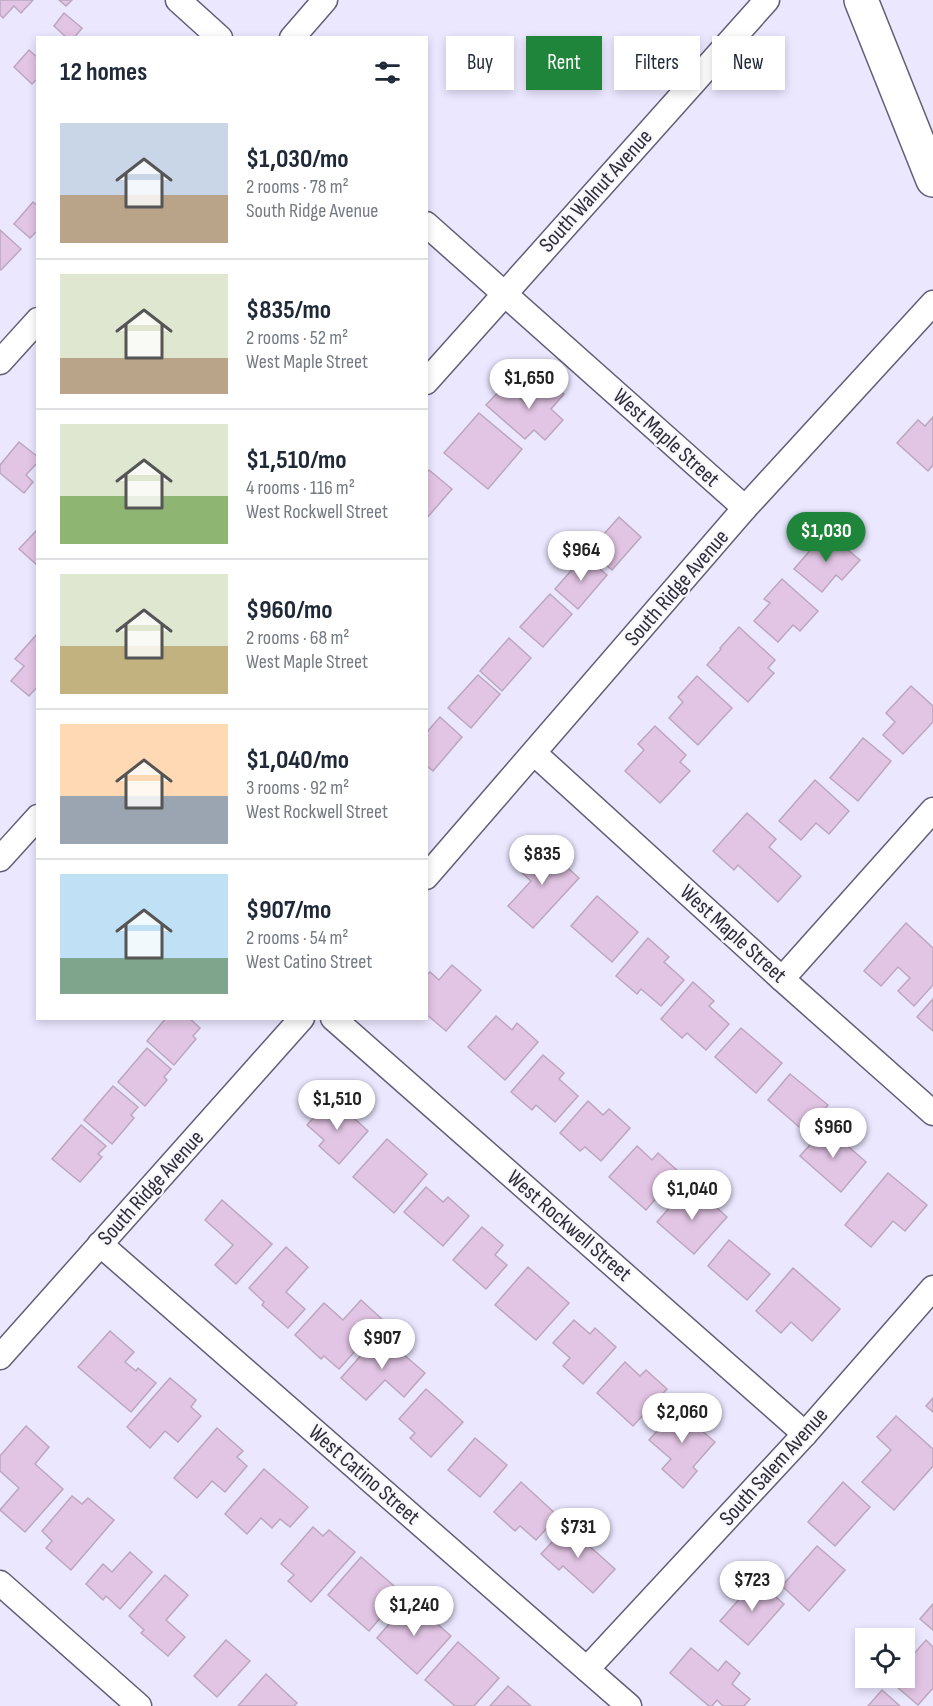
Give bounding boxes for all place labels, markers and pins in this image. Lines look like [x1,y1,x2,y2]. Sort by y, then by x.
pin: $1,650 [480,359,578,410]
pin: $1,030 [777,512,875,563]
pin: $964 [545,531,617,582]
pin: $835 [506,835,578,886]
pin: $1,510 [288,1080,386,1131]
pin: $960 [797,1108,869,1159]
pin: $1,040 [643,1170,741,1221]
pin: $907 [346,1319,418,1370]
pin: $2,060 [633,1393,731,1444]
pin: $731 [542,1508,614,1559]
pin: $723 [716,1561,788,1612]
pin: $1,240 [365,1586,463,1637]

